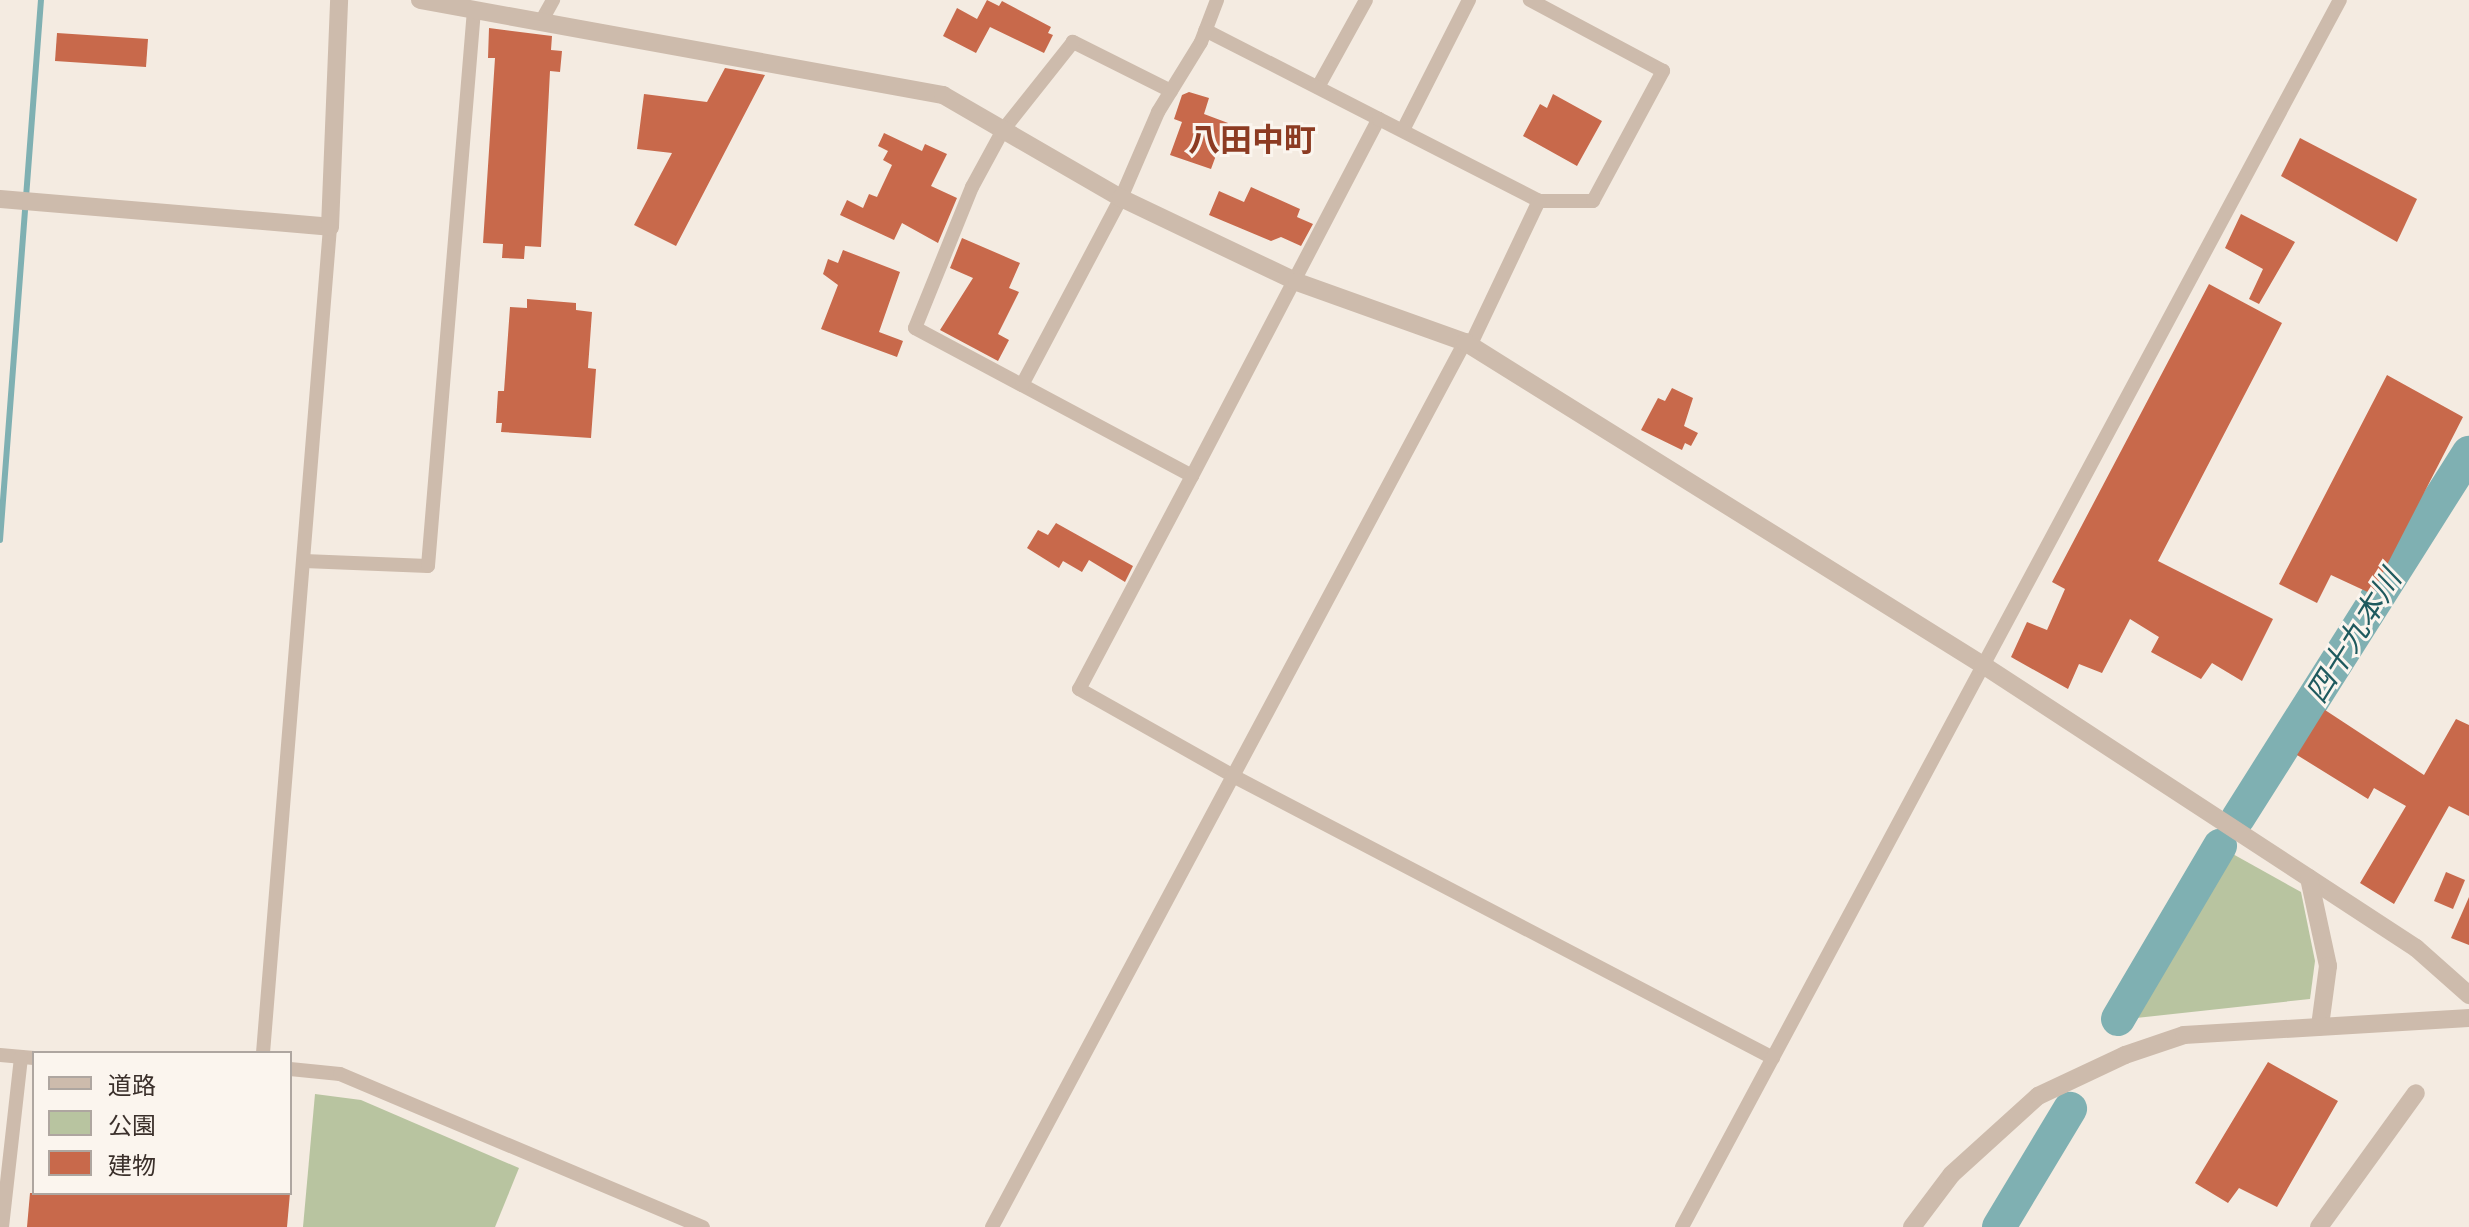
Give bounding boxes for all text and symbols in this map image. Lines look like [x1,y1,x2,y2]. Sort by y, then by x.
district label: 八田中町 [1188,120,1316,158]
water label: 四十九本川 [2298,563,2408,709]
legend [32,1051,292,1195]
text: 道路 [108,1068,156,1101]
text: 公園 [108,1108,156,1141]
text: 建物 [108,1148,156,1181]

